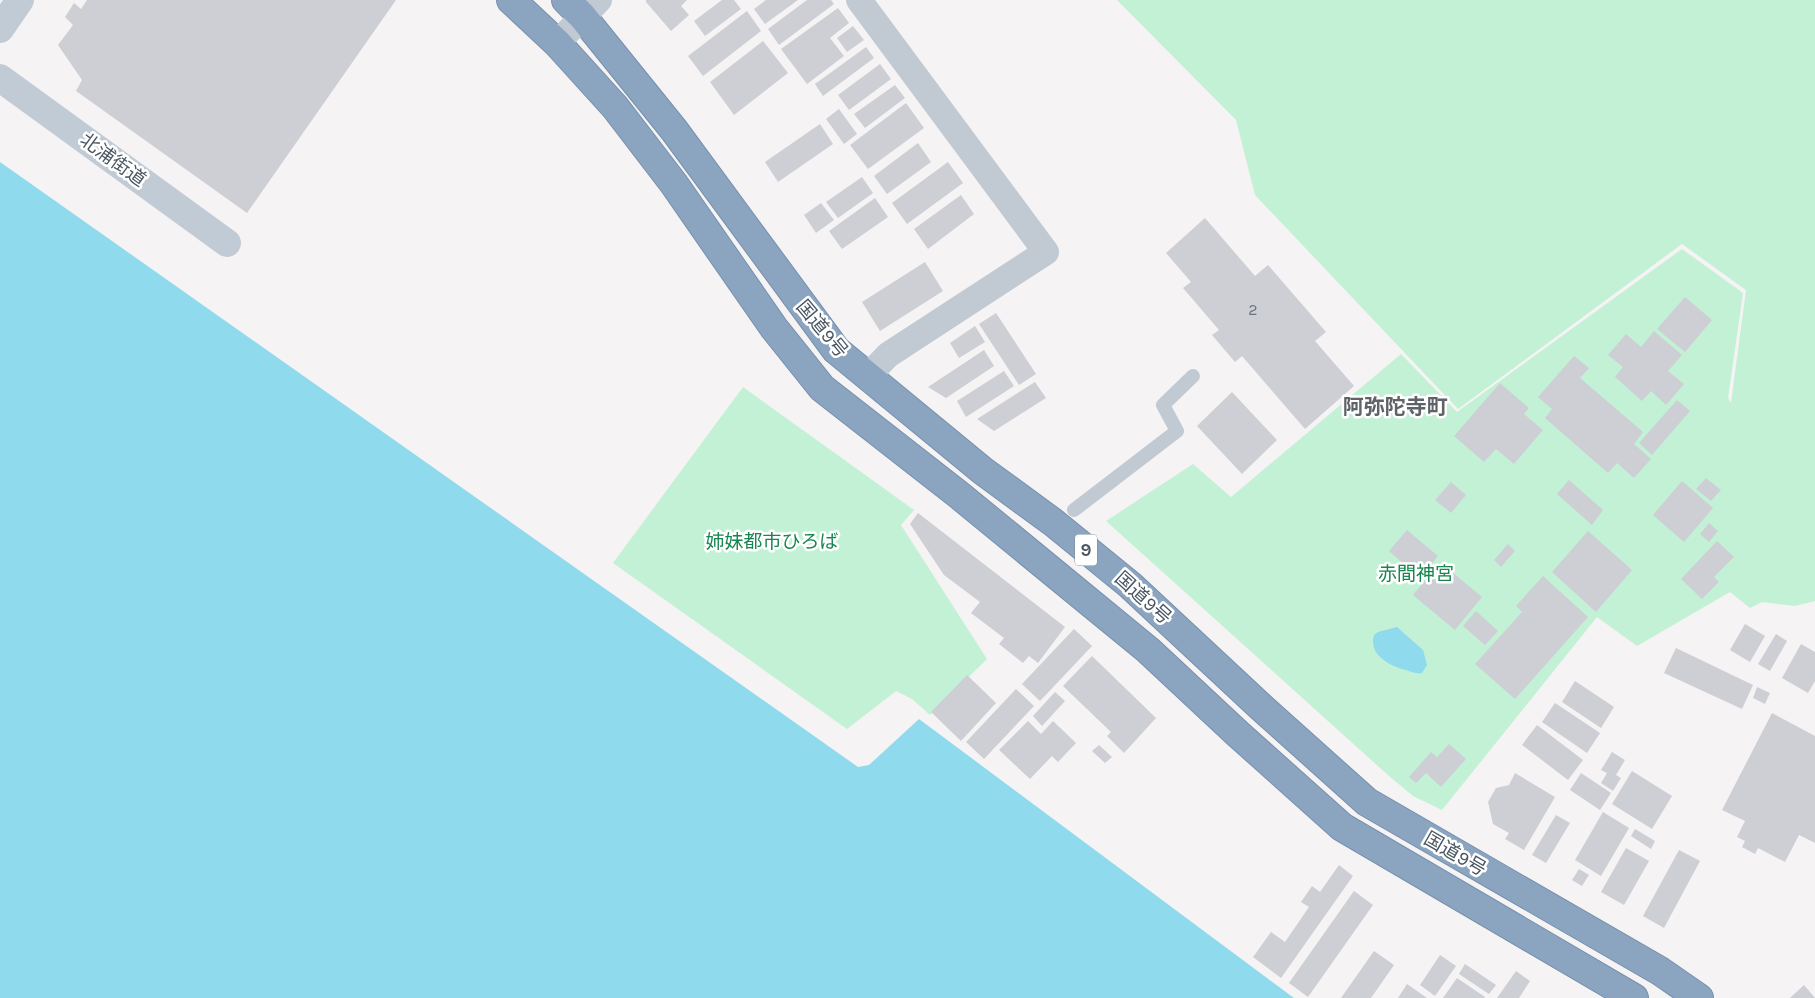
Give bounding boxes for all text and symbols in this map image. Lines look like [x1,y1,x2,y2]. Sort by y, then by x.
street label: 北浦街道 [76,129,150,191]
street label: 国道9号 [792,296,852,362]
house number: 2 [1248,300,1258,319]
district label: 阿弥陀寺町 [1343,395,1448,419]
park label: 姉妹都市ひろば [705,531,839,553]
road number: 9 [1075,534,1097,566]
park label: 赤間神宮 [1378,563,1454,585]
street label: 国道9号 [1110,567,1176,629]
street label: 国道9号 [1420,827,1490,881]

